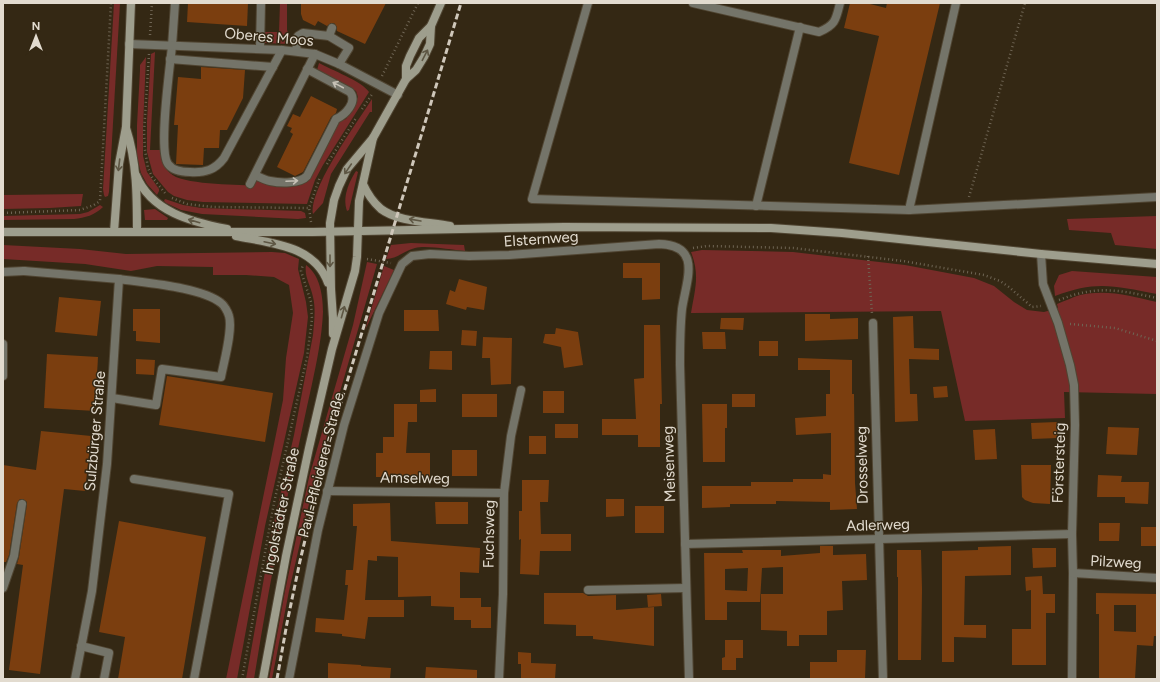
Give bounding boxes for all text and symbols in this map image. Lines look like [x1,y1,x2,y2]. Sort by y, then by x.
north arrow [16,16,56,56]
text: N [32,20,40,33]
street label: Oberes Moos [224,24,314,50]
one-way arrow [422,49,429,61]
one-way arrow [332,81,344,88]
one-way arrow [115,159,123,172]
one-way arrow [344,163,353,174]
one-way arrow [285,178,298,185]
one-way arrow [187,216,200,224]
one-way arrow [409,216,422,224]
street label: Elsternweg [503,227,579,251]
one-way arrow [263,240,276,247]
one-way arrow [326,254,334,267]
one-way arrow [340,305,347,318]
street label: Sulzbürger Straße [81,370,109,492]
street label: Paul-Pfleiderer-Straße [294,390,348,540]
street label: Förstersteig [1049,422,1069,504]
street label: Meisenweg [659,426,679,502]
street label: Drosselweg [852,426,872,504]
street label: Ingolstädter Straße [259,446,303,576]
street label: Amselweg [380,468,450,488]
street label: Fuchsweg [479,500,499,568]
street label: Adlerweg [846,515,910,535]
street label: Pilzweg [1090,552,1142,572]

